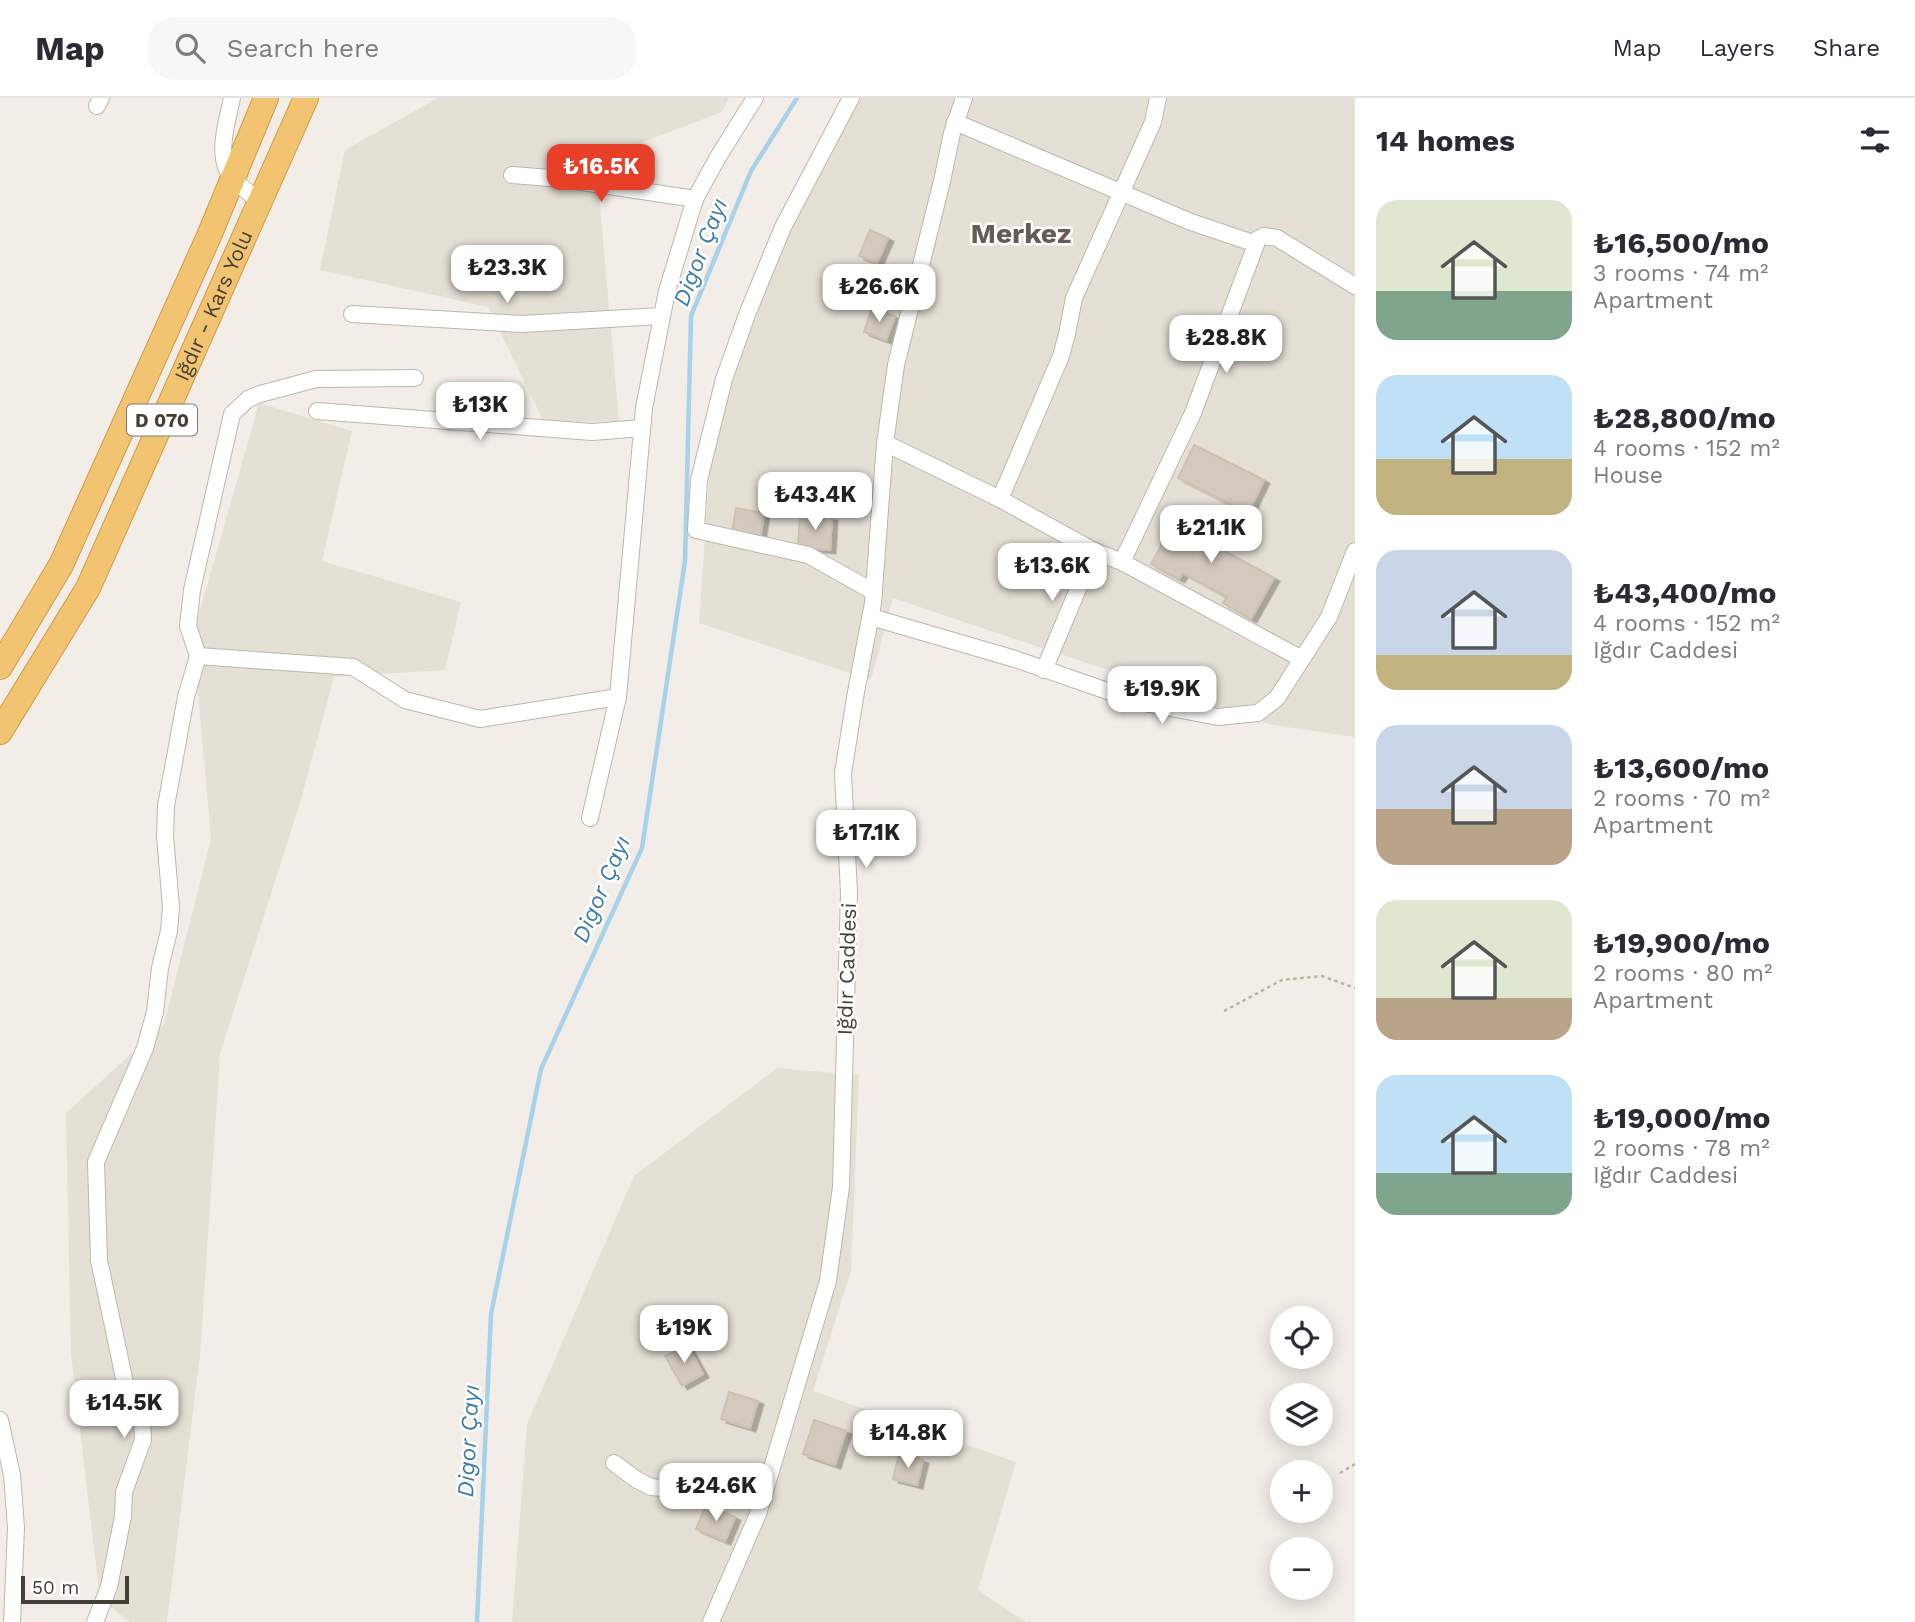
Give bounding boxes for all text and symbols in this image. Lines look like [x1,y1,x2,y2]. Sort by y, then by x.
search box [147,17,637,80]
text: Map [35,29,105,68]
icon: search [171,29,209,67]
text: Search here [227,33,379,63]
text: Map [1613,34,1661,62]
text: Layers [1699,34,1775,62]
text: Share [1813,34,1880,62]
icon: filters [1856,121,1894,159]
text: 14 homes [1376,123,1515,158]
pin: ₺16.5K [544,144,658,204]
text: ₺16.5K [563,153,639,180]
water label: Digor Çayı [668,195,733,310]
district label: Merkez [971,217,1071,250]
text: ₺16,500/mo [1593,225,1769,260]
street label: Iğdır - Kars Yolu [169,226,258,385]
icon: home [1432,228,1516,312]
pin: ₺23.3K [450,246,564,305]
text: ₺23.3K [467,254,547,281]
text: 3 rooms · 74 m² [1593,260,1768,287]
pin: ₺26.6K [822,264,936,324]
text: ₺26.6K [839,273,919,300]
text: Apartment [1593,287,1713,314]
pin: ₺28.8K [1169,316,1283,375]
text: ₺28.8K [1185,324,1267,351]
pin: ₺13K [439,382,521,442]
text: ₺13K [452,391,508,418]
text: ₺28,800/mo [1593,400,1776,435]
icon: home [1432,403,1516,487]
road number: D 070 [127,404,197,436]
text: 4 rooms · 152 m² [1593,435,1780,462]
text: House [1593,462,1663,489]
pin: ₺43.4K [758,472,872,532]
text: ₺43.4K [774,481,856,508]
pin: ₺21.1K [1154,505,1268,565]
text: ₺21.1K [1176,514,1246,541]
pin: ₺13.6K [995,544,1109,603]
text: ₺13.6K [1014,552,1090,579]
text: ₺43,400/mo [1593,575,1777,610]
icon: home [1432,578,1516,662]
text: 4 rooms · 152 m² [1593,610,1780,637]
text: Iğdır Caddesi [1593,637,1738,664]
pin: ₺19.9K [1105,666,1219,726]
text: ₺19.9K [1123,675,1201,702]
text: ₺13,600/mo [1593,750,1769,785]
icon: home [1432,753,1516,837]
text: 2 rooms · 70 m² [1593,785,1770,812]
pin: ₺17.1K [809,810,923,870]
text: Apartment [1593,812,1713,839]
text: ₺17.1K [832,819,900,846]
water label: Digor Çayı [567,832,636,947]
street label: Iğdır Caddesi [832,902,861,1036]
text: ₺19,900/mo [1593,925,1770,960]
icon: home [1432,928,1516,1012]
text: 2 rooms · 80 m² [1593,960,1772,987]
text: Apartment [1593,987,1713,1014]
text: ₺19,000/mo [1593,1100,1770,1135]
icon: home [1432,1103,1516,1187]
text: 2 rooms · 78 m² [1593,1135,1770,1162]
text: Iğdır Caddesi [1593,1162,1738,1189]
pin: ₺19K [643,1306,725,1365]
map controls [1270,1306,1333,1600]
button: locate [1270,1306,1333,1369]
text: ₺19K [656,1314,712,1341]
pin: ₺14.5K [67,1380,181,1440]
button: layers [1270,1383,1333,1446]
water label: Digor Çayı [452,1384,485,1498]
text: ₺14.5K [86,1389,163,1416]
pin: ₺14.8K [851,1410,965,1470]
text: ₺14.8K [869,1419,947,1446]
button: + [1270,1460,1333,1523]
pin: ₺24.6K [659,1464,773,1523]
text: ₺24.6K [675,1472,757,1499]
button: − [1270,1537,1333,1600]
scale bar [21,1573,130,1605]
text: 50 m [32,1576,79,1599]

